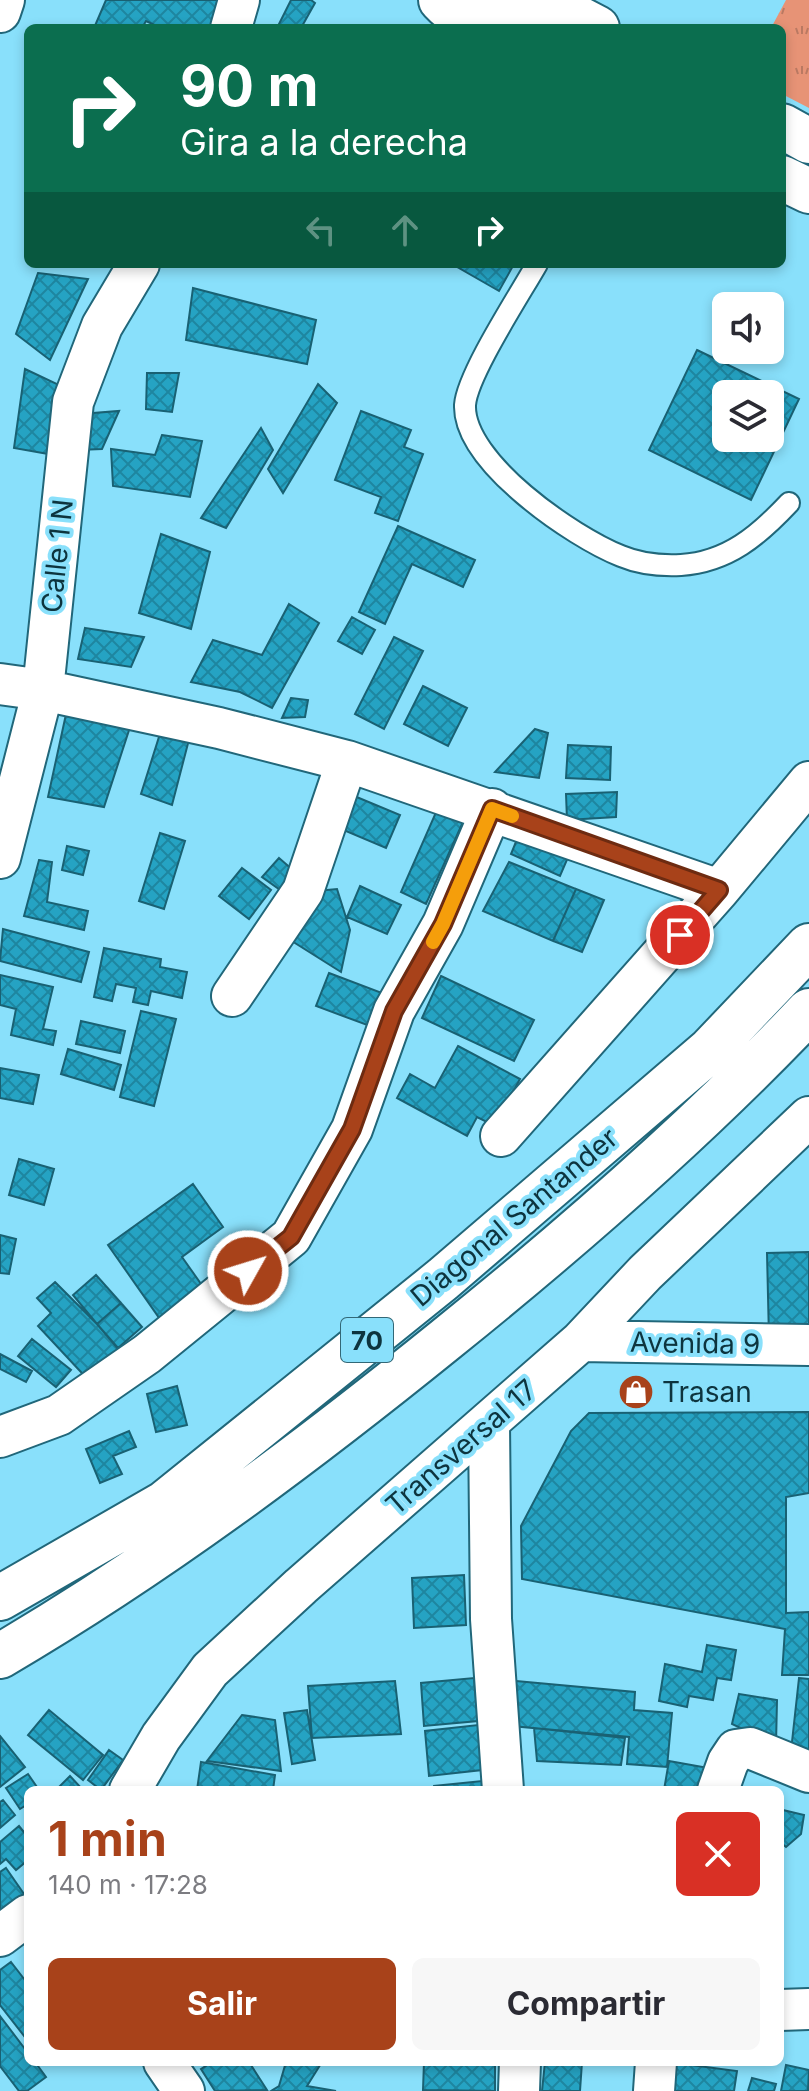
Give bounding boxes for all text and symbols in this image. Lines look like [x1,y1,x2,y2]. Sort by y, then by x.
text: 90 m [180,52,319,120]
icon: right [48,56,152,160]
text: Gira a la derecha [180,120,468,164]
icon: left [299,208,343,252]
icon: ahead [383,208,427,252]
icon: right [467,208,511,252]
map controls [712,292,784,452]
button: sound [712,292,784,364]
button: layers [712,380,784,452]
street label: Calle 1 N [34,497,80,615]
pin [646,901,714,969]
icon: arrive [658,913,702,957]
street label: Diagonal Santander [404,1121,624,1313]
position arrow [206,1229,290,1313]
road number: 70 [341,1318,393,1362]
street label: Avenida 9 [630,1325,760,1361]
street label: Transversal 17 [379,1372,543,1522]
shop icon: Trasan [617,1373,655,1411]
place label: Trasan [662,1375,752,1409]
text: 1 min [48,1809,167,1868]
button: close [676,1812,760,1896]
text: 140 m · 17:28 [48,1869,208,1900]
button: Salir [48,1958,396,2050]
button: Compartir [412,1958,760,2050]

